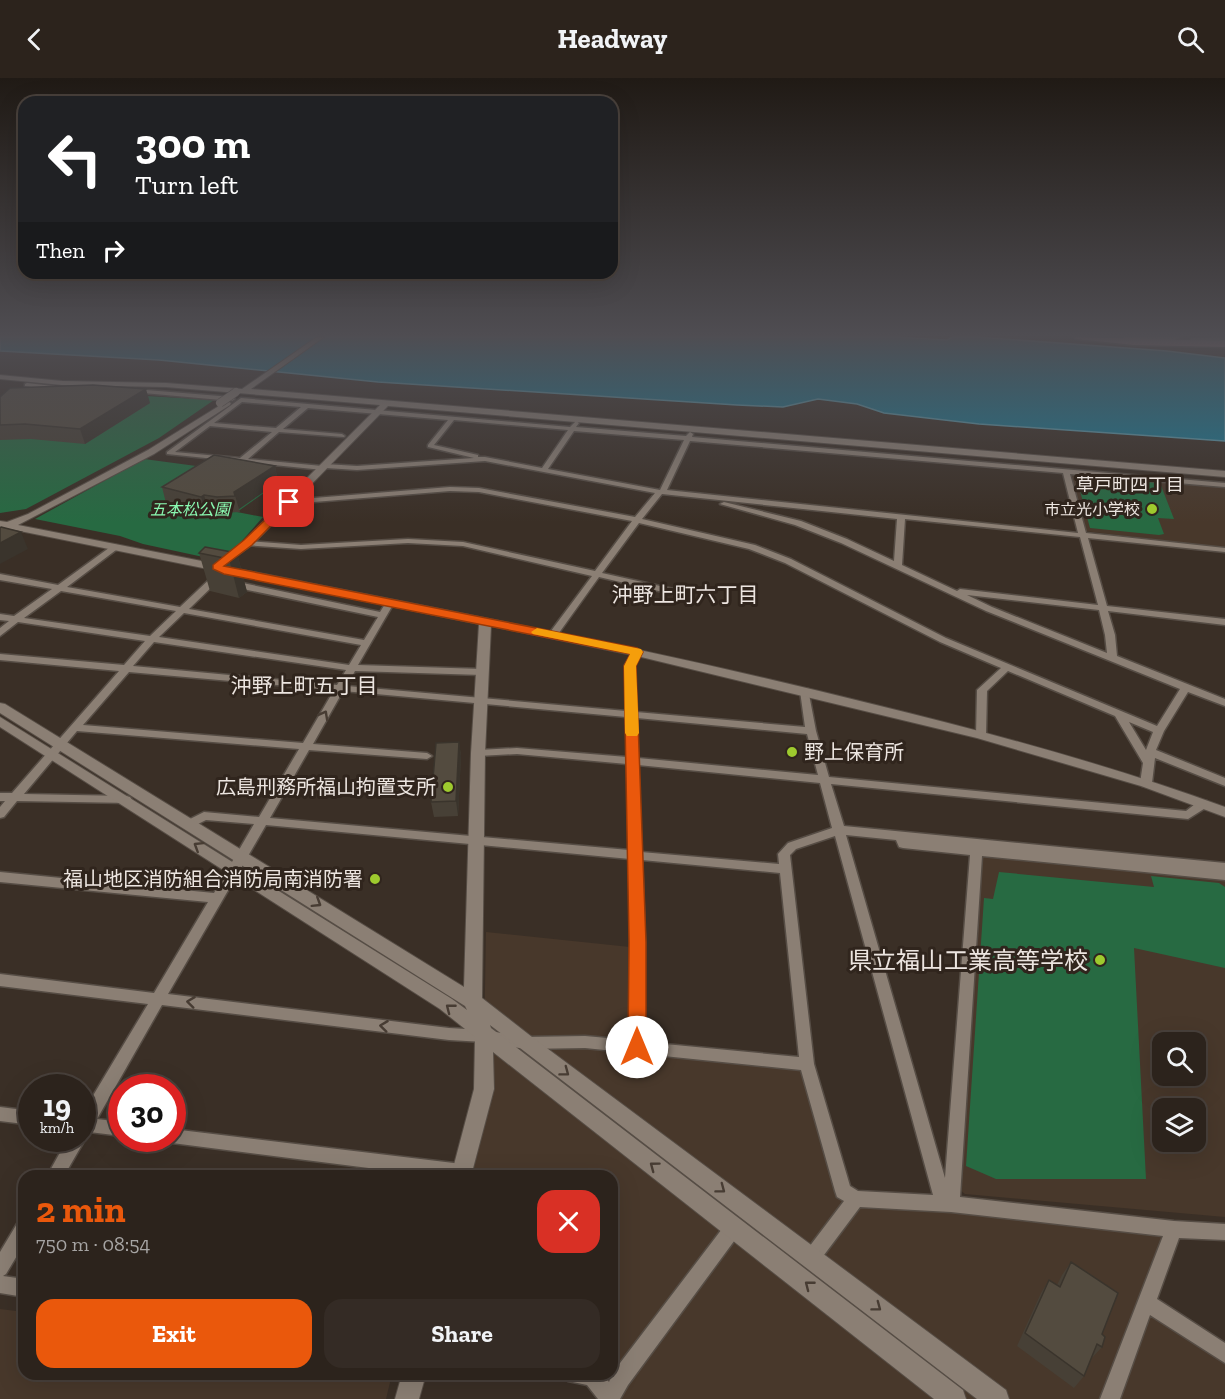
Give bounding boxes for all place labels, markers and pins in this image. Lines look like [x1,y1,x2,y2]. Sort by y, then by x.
pin [263,476,314,527]
place label: 市立光小学校 [1044,500,1140,519]
marker: 市立光小学校 [1145,502,1159,516]
place label: 野上保育所 [804,740,904,764]
marker: 野上保育所 [785,745,799,759]
place label: 広島刑務所福山拘置支所 [216,775,436,799]
marker: 広島刑務所福山拘置支所 [441,780,455,794]
place label: 福山地区消防組合消防局南消防署 [63,867,363,891]
marker: 福山地区消防組合消防局南消防署 [368,872,382,886]
place label: 県立福山工業高等学校 [848,946,1088,975]
marker: 県立福山工業高等学校 [1093,953,1107,967]

